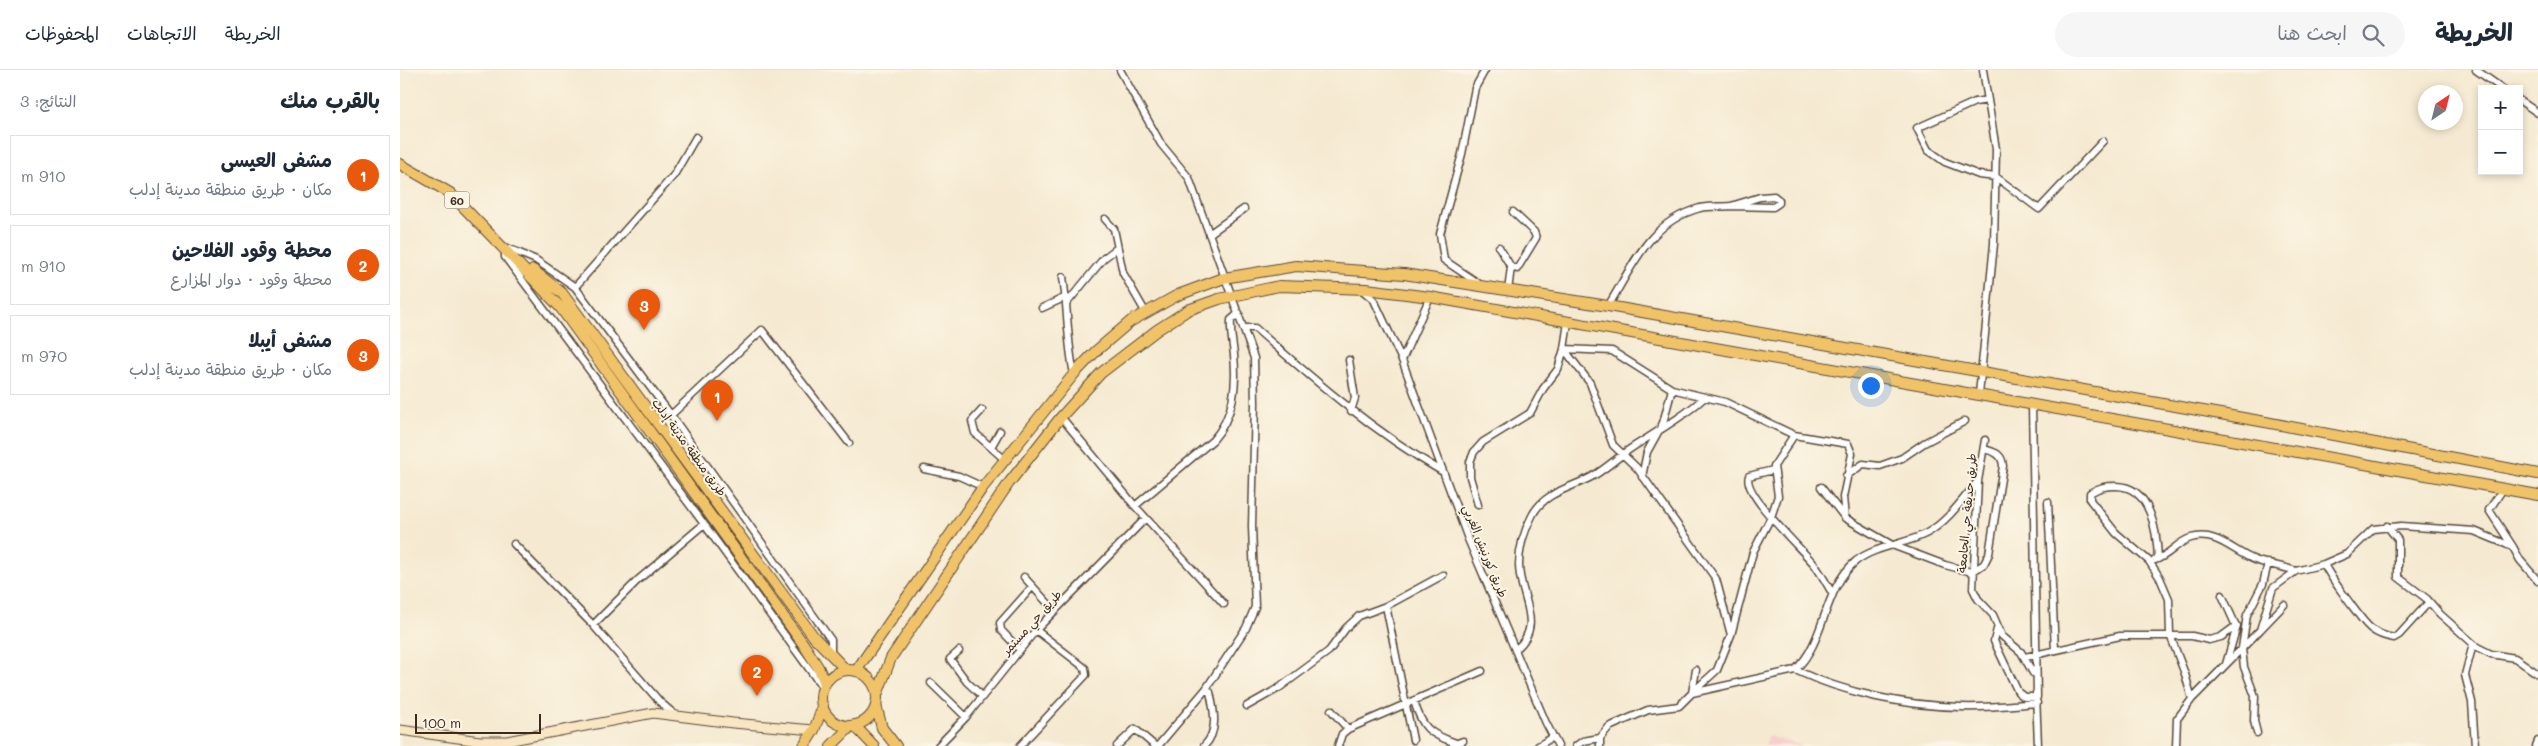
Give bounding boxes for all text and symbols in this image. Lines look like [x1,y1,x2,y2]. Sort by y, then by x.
search box [2055,12,2405,57]
text: الخريطة [2435,16,2513,47]
text: ابحث هنا [2277,20,2347,45]
text: المحفوظات [25,21,99,45]
text: الاتجاهات [127,21,197,45]
text: الخريطة [225,21,281,45]
icon: search [2359,21,2387,49]
north arrow [2418,85,2463,130]
map controls [2478,85,2523,175]
button: + [2478,85,2523,130]
text: بالقرب منك [280,86,380,113]
text: النتائج: 3 [20,90,76,111]
button: − [2478,130,2523,175]
text: مشفى العيسى [221,147,332,172]
text: 910 m [21,165,65,186]
text: 1 [359,165,367,186]
text: مكان · طريق منطقة مدينة إدلب [129,178,332,199]
road number: 60 [444,192,470,208]
text: محطة وقود الفلاحين [172,237,332,262]
text: 910 m [21,255,65,276]
text: 2 [359,255,367,276]
text: محطة وقود · دوار المزارع [170,268,332,289]
pin: 3 [628,289,660,330]
text: مشفى أيبلا [248,327,332,352]
text: 970 m [21,345,67,366]
text: 3 [358,345,368,366]
text: مكان · طريق منطقة مدينة إدلب [129,358,332,379]
your location [1858,373,1884,399]
pin: 1 [701,380,733,421]
street label: طريق منطقة مدينة إدلب [648,395,731,500]
street label: طريق حديقة حي الجامعة [1953,453,1983,574]
street label: طريق كورنيش الغربي [1456,502,1512,601]
street label: طريق حي مستمر [997,586,1067,661]
pin: 2 [741,655,773,696]
scale bar [415,711,541,734]
text: 100 m [422,713,461,732]

